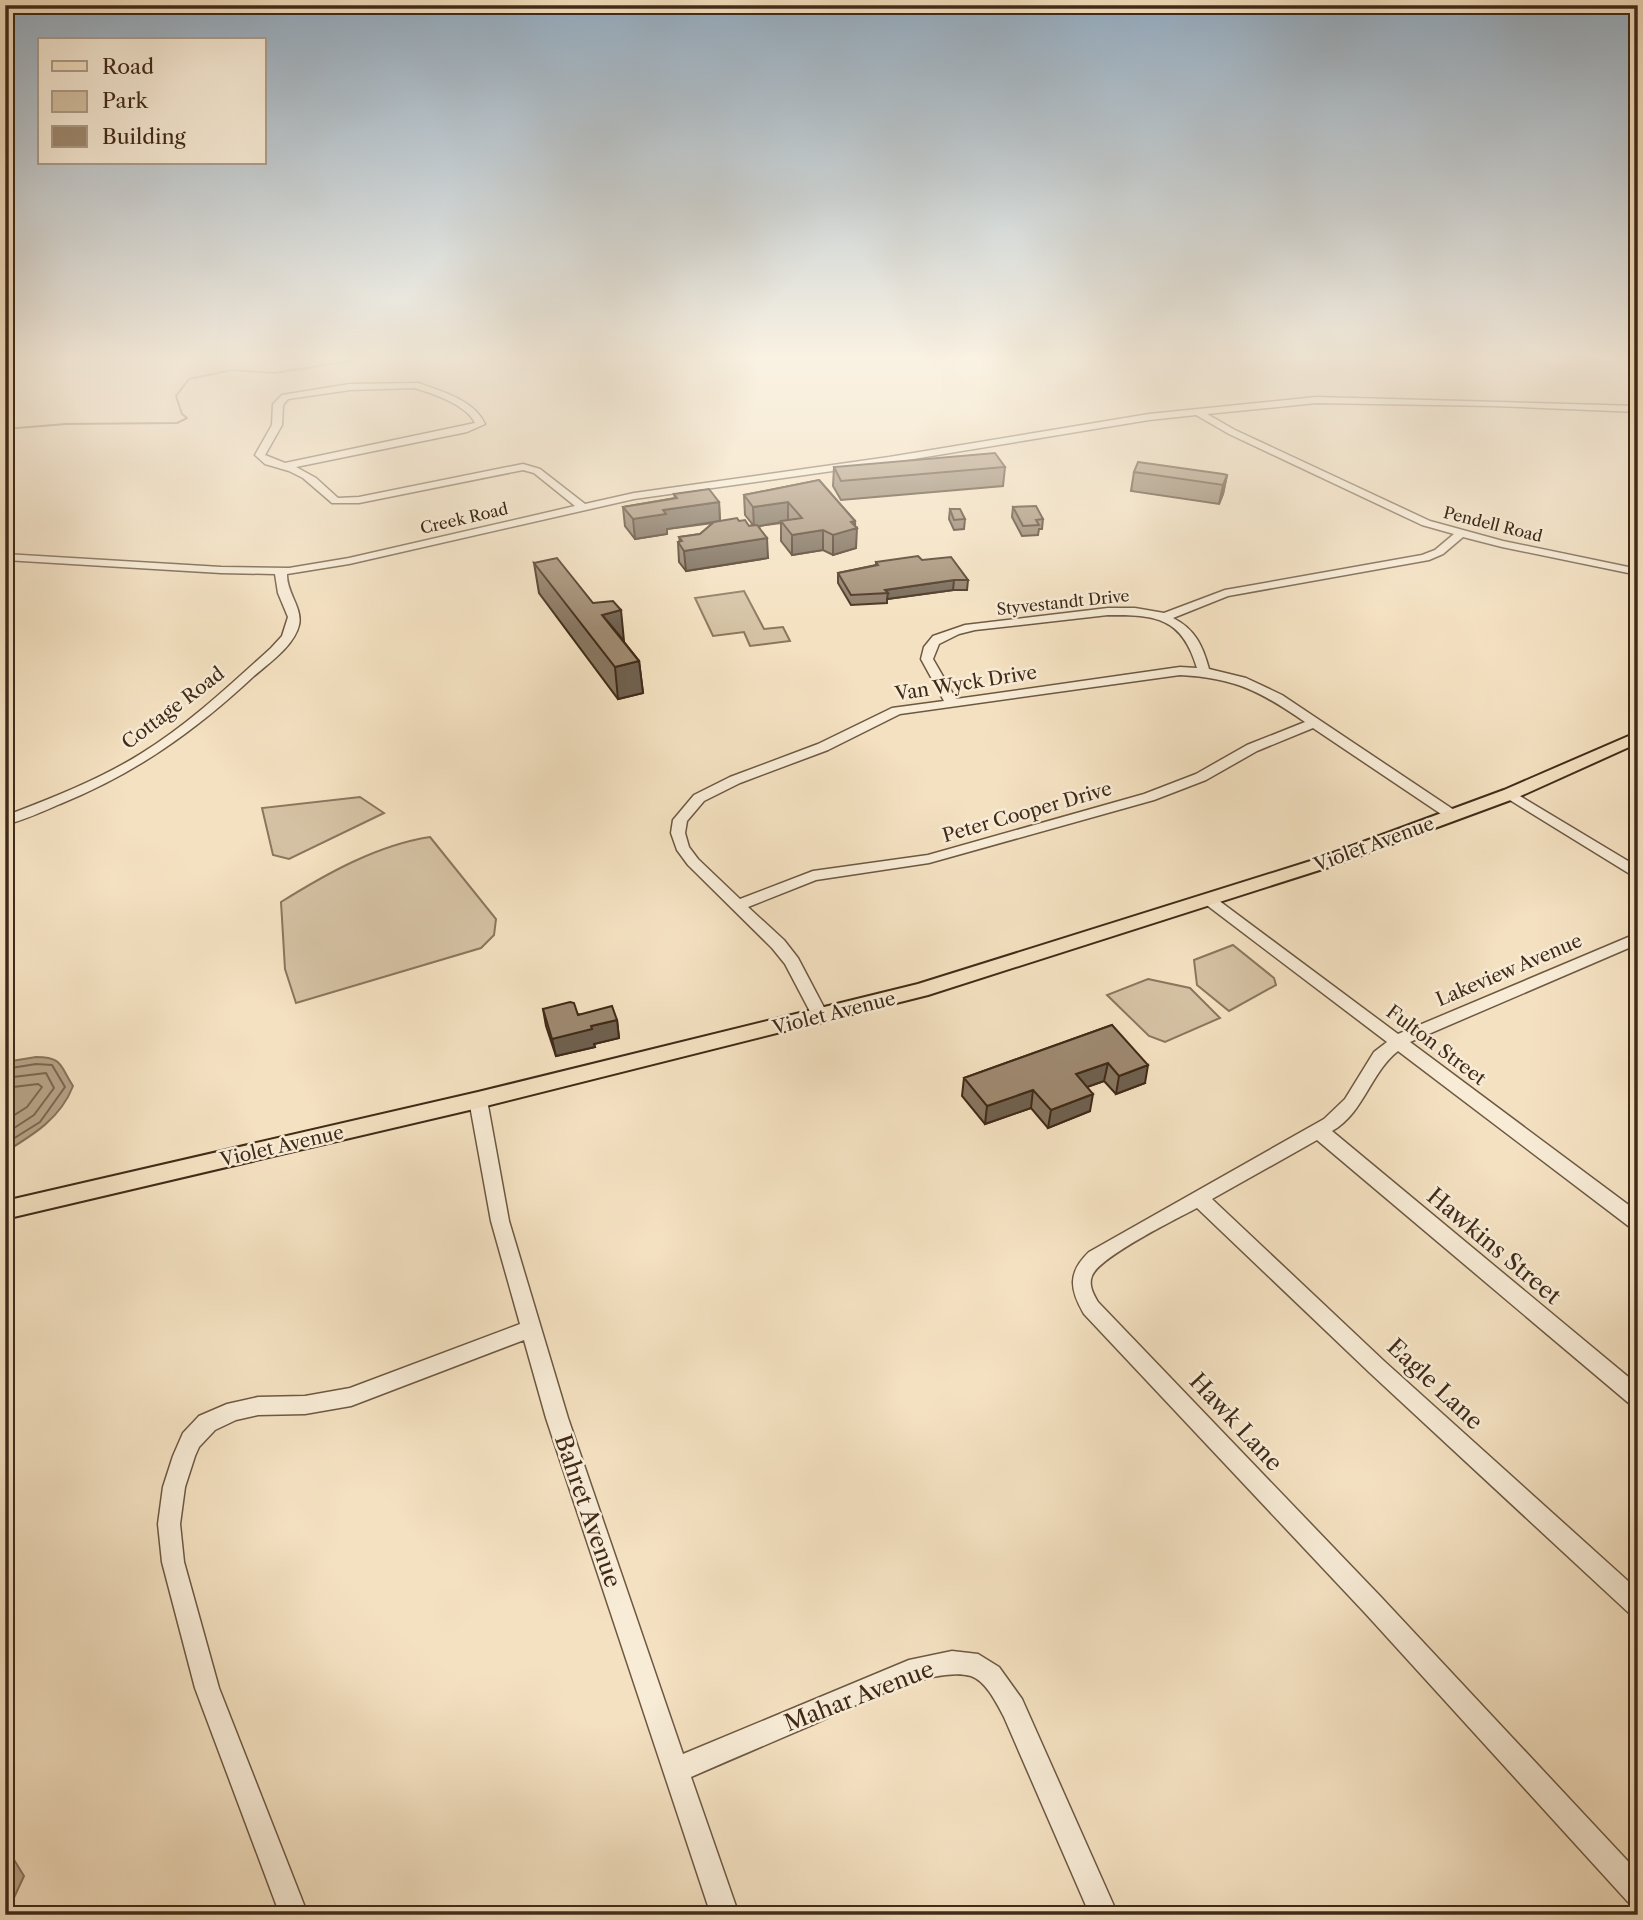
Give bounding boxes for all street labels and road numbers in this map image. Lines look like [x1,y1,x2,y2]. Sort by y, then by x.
street label: Creek Road [418,498,510,538]
street label: Pendell Road [1441,502,1545,546]
street label: Styvestandt Drive [996,585,1130,619]
street label: Van Wyck Drive [893,660,1038,706]
street label: Cottage Road [117,662,229,754]
street label: Peter Cooper Drive [940,777,1114,847]
street label: Violet Avenue [1310,812,1437,877]
street label: Lakeview Avenue [1433,929,1585,1011]
street label: Violet Avenue [769,987,898,1040]
street label: Fulton Street [1382,1000,1491,1090]
street label: Violet Avenue [217,1121,346,1172]
street label: Hawkins Street [1421,1182,1567,1310]
street label: Eagle Lane [1381,1333,1489,1435]
street label: Hawk Lane [1184,1367,1288,1477]
street label: Bahret Avenue [549,1431,627,1591]
street label: Mahar Avenue [780,1655,938,1737]

